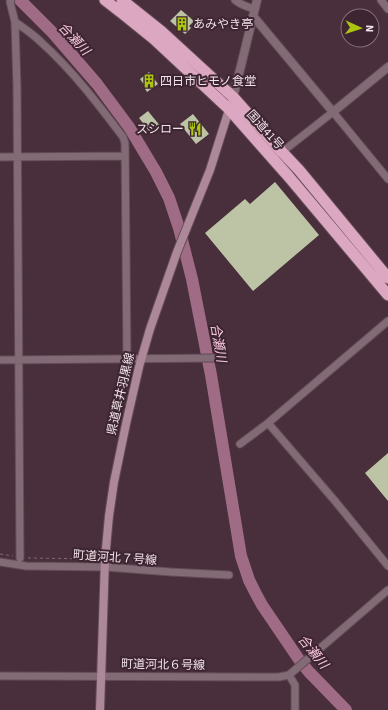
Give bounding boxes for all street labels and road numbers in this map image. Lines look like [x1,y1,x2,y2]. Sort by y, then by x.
street label: 国道41号 [243,107,287,153]
street label: 県道草井羽黒線 [103,351,139,437]
street label: 町道河北７号線 [73,547,157,569]
street label: 町道河北６号線 [121,656,205,674]

